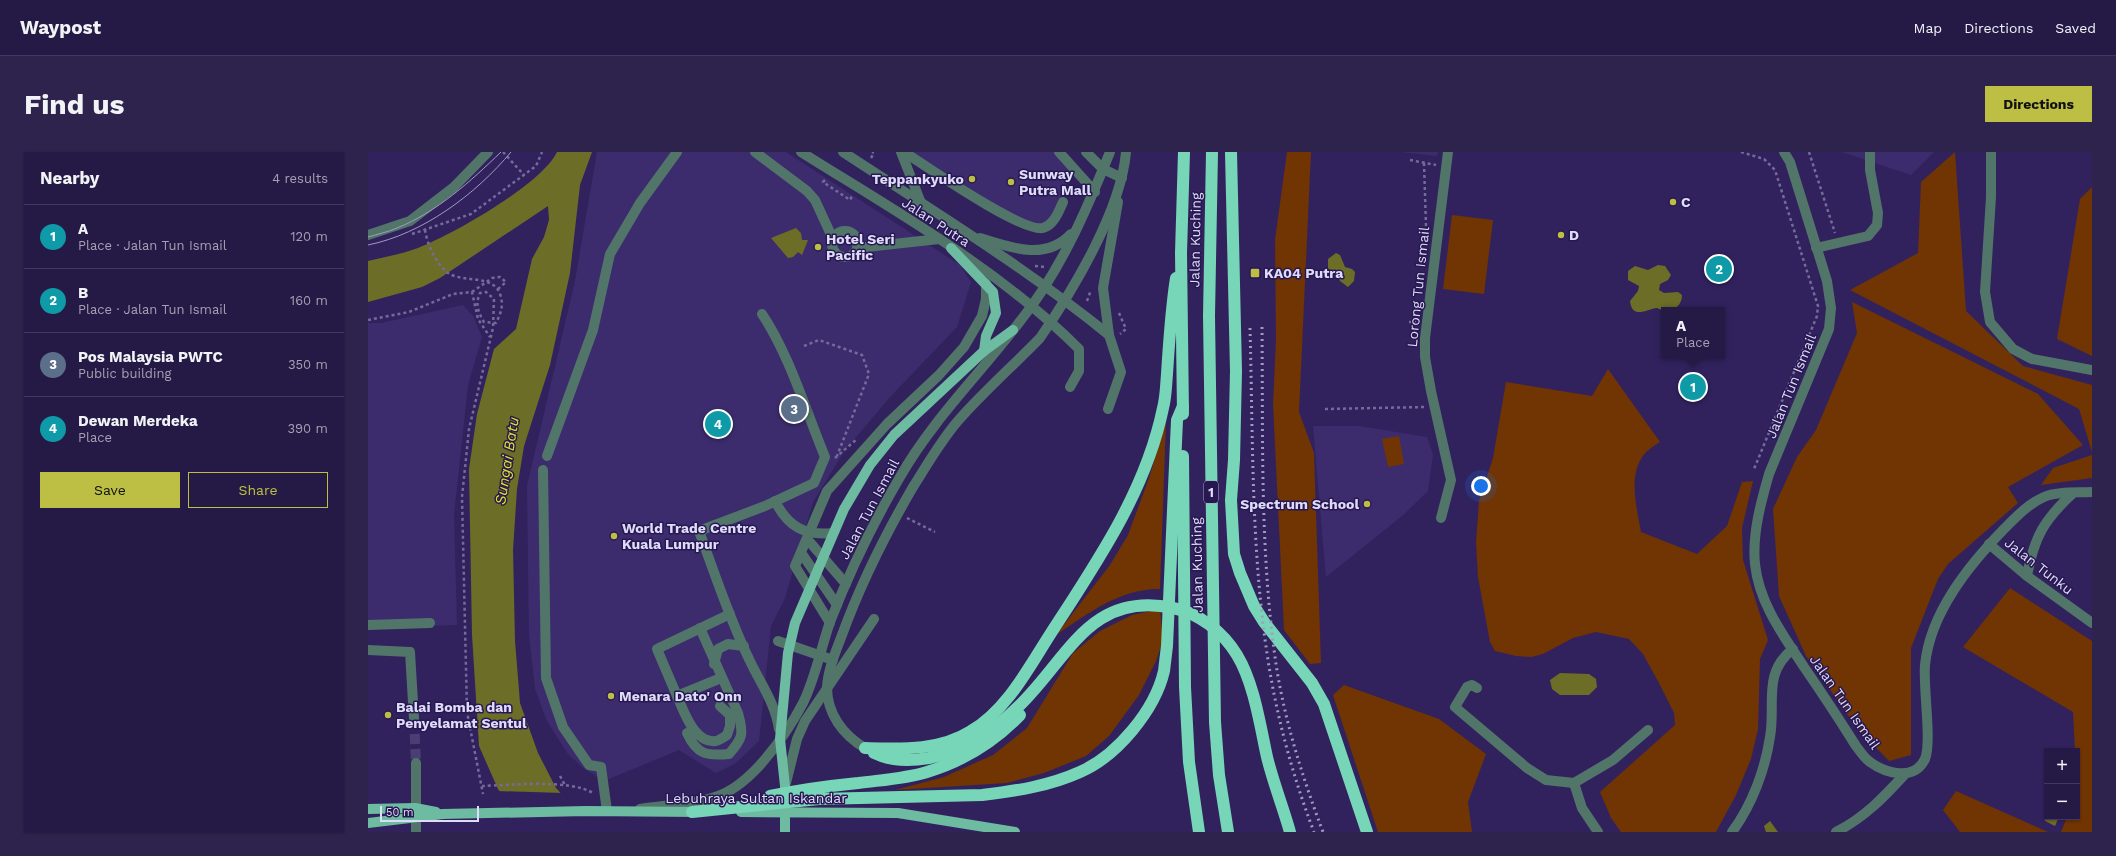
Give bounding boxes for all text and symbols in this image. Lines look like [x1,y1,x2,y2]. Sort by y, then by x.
text: Waypost [20,16,101,39]
text: Map [1914,20,1942,36]
text: Directions [1964,20,2033,36]
text: Saved [2055,20,2096,36]
button: Directions [1985,86,2092,122]
text: Find us [24,88,124,121]
place label: Sunway Putra Mall [1019,166,1091,198]
text: Nearby [40,168,99,188]
text: 4 results [272,171,328,186]
place label: Teppankyuko [872,171,964,187]
marker: Teppankyuko [967,174,977,184]
marker: Sunway Putra Mall [1006,177,1016,187]
street label: Jalan Kuching [1186,192,1204,288]
street label: Jalan Putra [899,194,973,250]
place label: C [1681,194,1691,210]
marker: C [1668,197,1678,207]
text: A [78,220,88,238]
street label: Lorong Tun Ismail [1404,225,1432,348]
place label: D [1569,227,1579,243]
text: 1 [50,229,56,244]
text: 120 m [290,229,328,244]
marker: D [1556,230,1566,240]
place label: Hotel Seri Pacific [826,231,895,263]
text: Place · Jalan Tun Ismail [78,238,227,253]
marker: Hotel Seri Pacific [813,242,823,252]
pin: 2 [1706,254,1732,284]
place label: KA04 Putra [1264,265,1344,281]
marker: KA04 Putra [1249,267,1261,279]
text: B [78,284,88,302]
text: 2 [49,293,57,308]
text: 160 m [290,293,328,308]
text: Place · Jalan Tun Ismail [78,302,227,317]
popup [1661,307,1725,359]
text: A [1676,317,1686,335]
street label: Jalan Tun Ismail [1763,331,1820,441]
text: Place [1676,335,1710,350]
text: Pos Malaysia PWTC [78,348,223,366]
text: 3 [49,357,57,372]
text: 350 m [288,357,328,372]
text: Public building [78,366,171,381]
pin: 1 [1680,372,1706,402]
pin: 3 [781,394,807,424]
pin: 4 [705,409,731,439]
text: Dewan Merdeka [78,412,198,430]
water label: Sungai Batu [491,416,523,506]
text: 4 [49,421,57,436]
text: 390 m [287,421,328,436]
text: Place [78,430,112,445]
street label: Jalan Tun Ismail [836,456,902,562]
button: Save [40,472,180,508]
button: Share [188,472,328,508]
your location [1471,476,1491,496]
road number: 1 [1204,481,1218,503]
place label: Spectrum School [1240,496,1359,512]
marker: Spectrum School [1362,499,1372,509]
street label: Jalan Kuching [1188,517,1206,613]
place label: World Trade Centre Kuala Lumpur [622,520,756,552]
marker: World Trade Centre Kuala Lumpur [609,531,619,541]
street label: Jalan Tunku [2002,534,2076,598]
street label: Jalan Tun Ismail [1807,652,1884,753]
place label: Menara Dato' Onn [619,688,742,704]
marker: Menara Dato' Onn [606,691,616,701]
place label: Balai Bomba dan Penyelamat Sentul [396,699,527,731]
marker: Balai Bomba dan Penyelamat Sentul [383,710,393,720]
map controls [2044,748,2080,820]
button: + [2044,748,2080,784]
button: − [2044,784,2080,820]
street label: Lebuhraya Sultan Iskandar [665,790,847,806]
scale bar [380,804,479,823]
text: 50 m [386,806,413,819]

